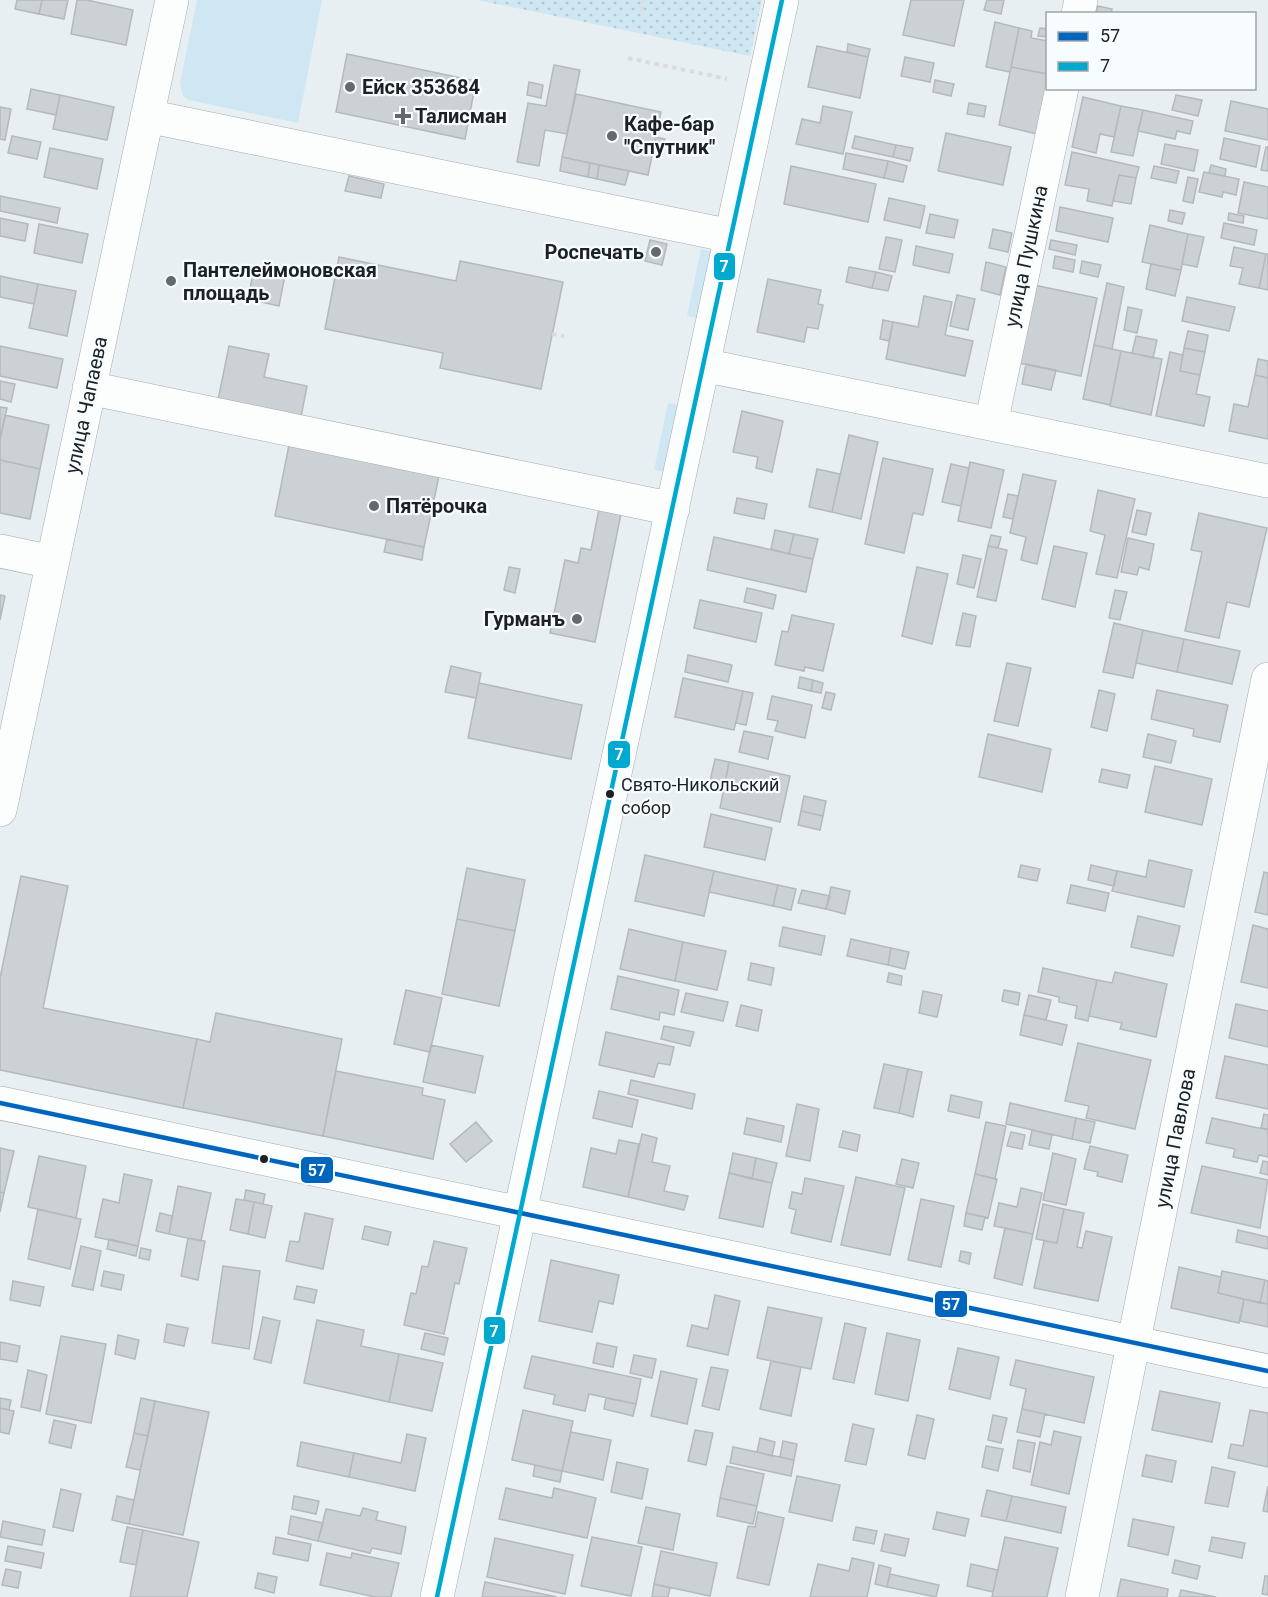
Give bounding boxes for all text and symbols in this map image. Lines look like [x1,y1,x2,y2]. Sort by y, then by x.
legend [1046,12,1256,90]
text: 57 [1100,25,1120,46]
text: 7 [1100,55,1110,76]
place label: Ейск 353684 [362,75,480,99]
marker: Ейск 353684 [343,80,357,94]
place label: Талисман [415,104,507,128]
marker: Талисман [396,109,410,123]
place label: Кафе-бар "Спутник" [624,112,715,159]
marker: Кафе-бар "Спутник" [605,129,619,143]
street label: улица Пушкина [999,183,1053,329]
place label: Роспечать [544,240,644,264]
marker: Роспечать [649,245,663,259]
line badge: 7 [713,252,736,281]
text: 7 [719,257,729,276]
place label: Пантелеймоновская площадь [183,258,377,305]
marker: Пантелеймоновская площадь [164,274,178,288]
street label: улица Чапаева [60,334,112,476]
place label: Пятёрочка [386,494,488,518]
marker: Пятёрочка [367,499,381,513]
place label: Гурманъ [484,607,565,631]
marker: Гурманъ [570,612,584,626]
line badge: 7 [607,740,631,769]
text: 7 [614,745,624,764]
place label: Свято-Никольский собор [621,774,779,818]
marker: Свято-Никольский собор [604,788,616,800]
street label: улица Павлова [1150,1066,1200,1210]
unlabelled marker [258,1153,270,1165]
line badge: 57 [300,1156,334,1184]
text: 57 [308,1161,326,1180]
line badge: 57 [934,1290,968,1318]
text: 57 [942,1295,960,1314]
line badge: 7 [483,1316,506,1345]
text: 7 [489,1322,499,1341]

